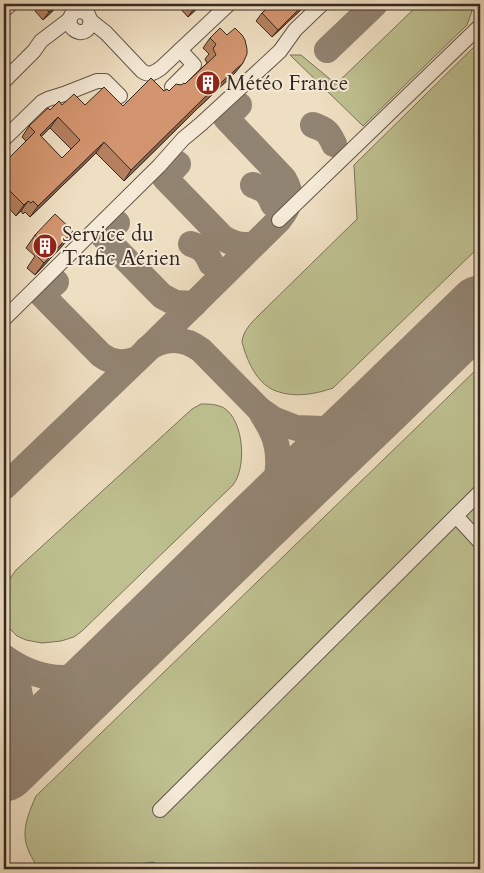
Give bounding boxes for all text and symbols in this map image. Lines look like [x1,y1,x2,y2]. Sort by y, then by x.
place label: Météo France [226,69,348,98]
building icon: Météo France [195,70,221,96]
place label: Service du Trafic Aérien [62,220,181,273]
building icon: Service du Trafic Aérien [32,233,58,259]

